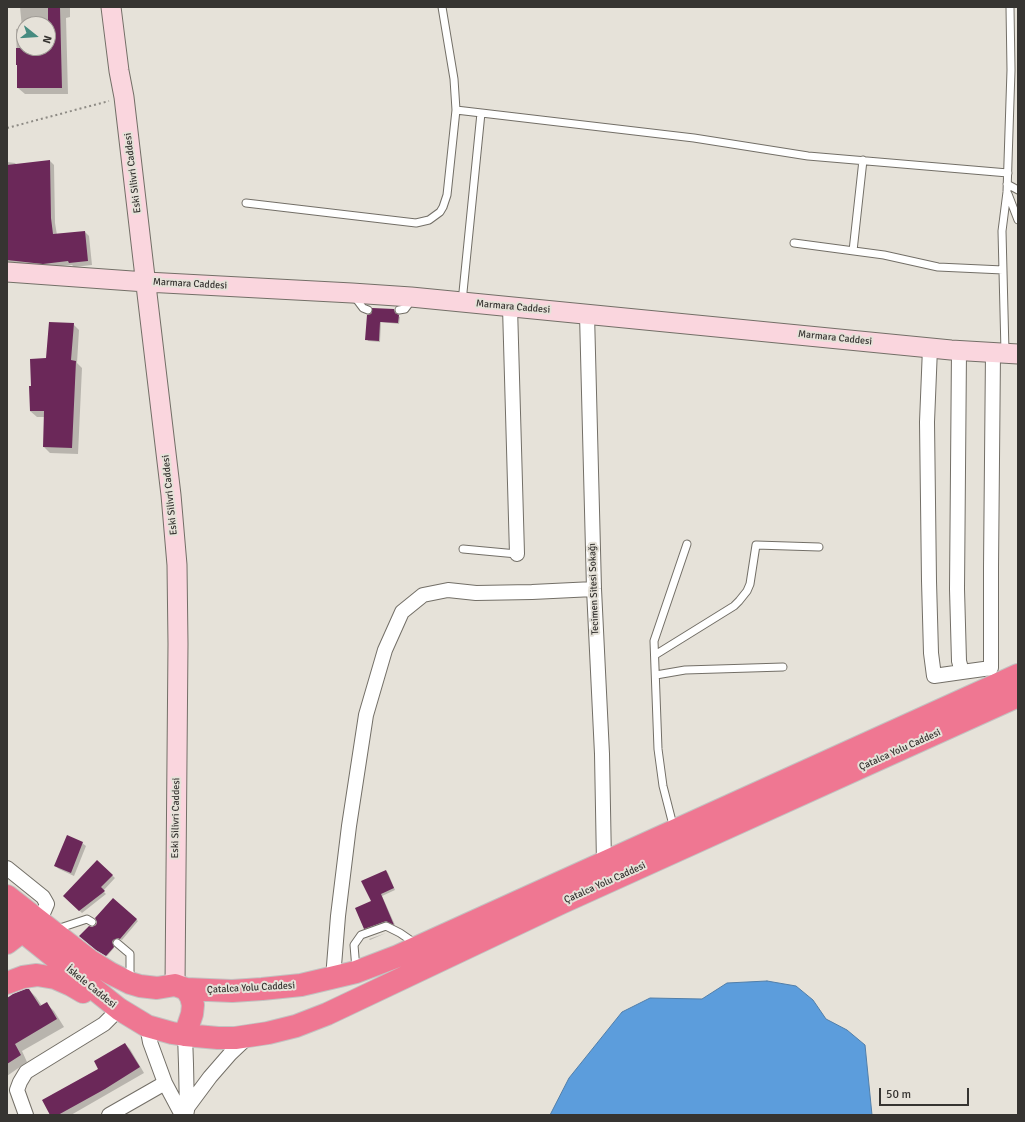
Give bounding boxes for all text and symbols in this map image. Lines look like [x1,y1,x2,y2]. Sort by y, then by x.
north arrow [16,16,56,56]
text: N [40,34,54,45]
street label: Eski Silivri Caddesi [122,132,144,214]
street label: Marmara Caddesi [153,276,227,292]
street label: Marmara Caddesi [475,298,551,316]
street label: Marmara Caddesi [797,328,873,348]
street label: Eski Silivri Caddesi [160,454,180,536]
street label: Tecimen Sitesi Sokağı [586,543,602,635]
street label: Çatalca Yolu Caddesi [857,727,943,773]
street label: Eski Silivri Caddesi [169,778,183,858]
street label: Çatalca Yolu Caddesi [562,860,648,906]
street label: İskele Caddesi [64,963,118,1011]
street label: Çatalca Yolu Caddesi [207,980,295,996]
scale bar [881,1080,971,1106]
text: 50 m [886,1087,911,1102]

